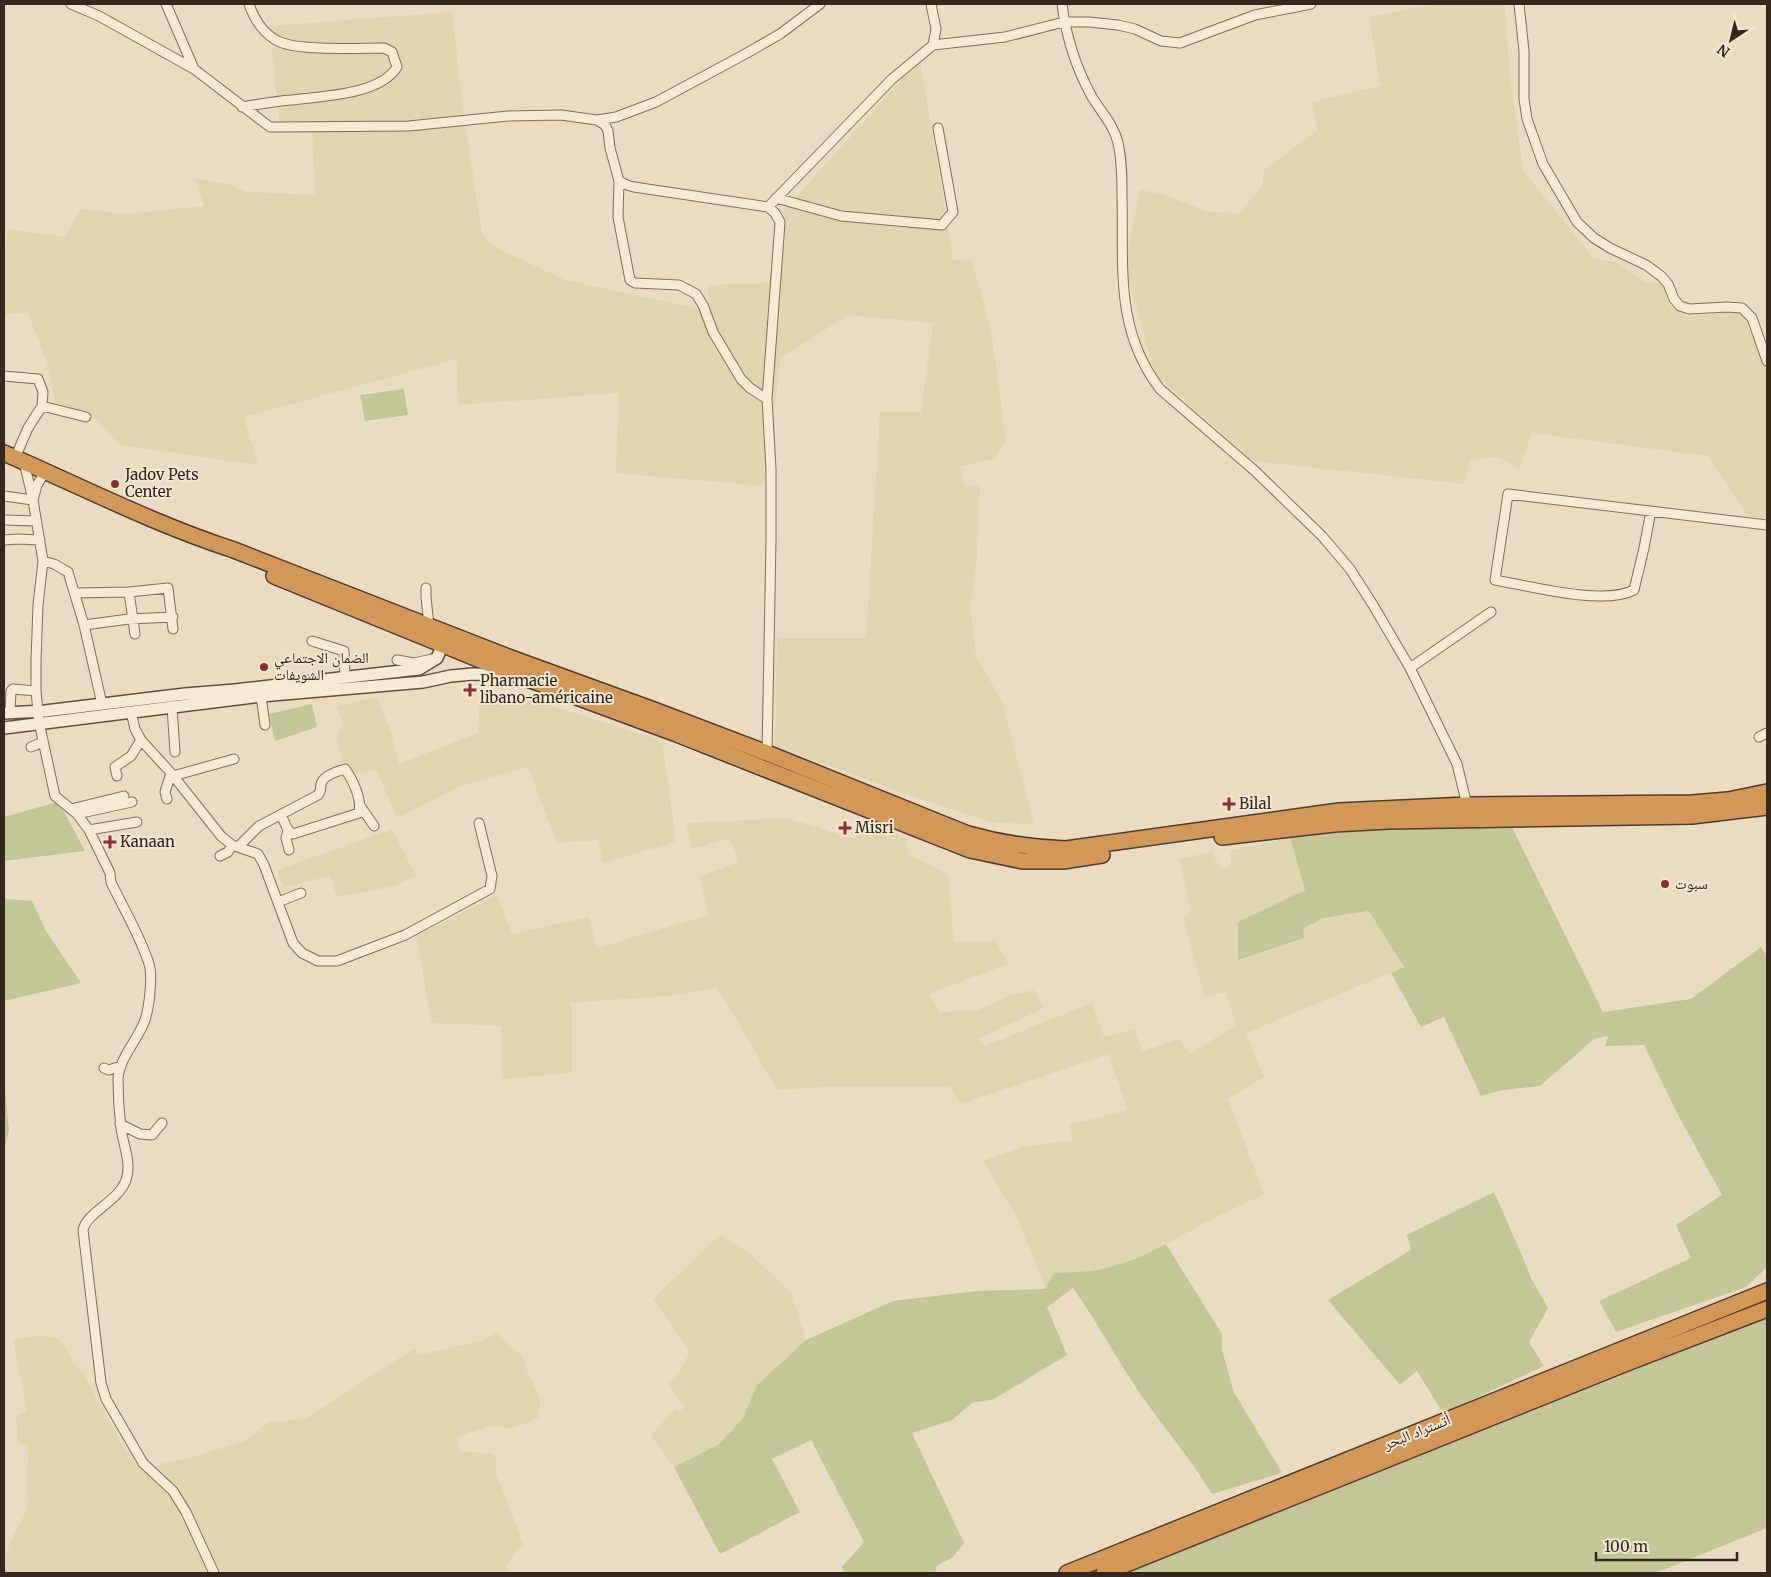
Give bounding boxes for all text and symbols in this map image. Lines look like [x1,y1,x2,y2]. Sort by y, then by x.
north arrow [1706,15,1756,65]
text: N [1714,40,1733,61]
place label: Jadov Pets Center [124,465,199,501]
marker: Jadov Pets Center [109,478,121,490]
place label: الضمان الاجتماعي الشويفات [274,648,369,684]
marker: الضمان الاجتماعي الشويفات [258,661,270,673]
place label: Pharmacie libano-américaine [480,671,613,707]
marker: Pharmacie libano-américaine [464,684,476,696]
place label: Bilal [1239,794,1272,813]
marker: Bilal [1223,798,1235,810]
place label: Misri [855,818,894,837]
marker: Misri [839,822,851,834]
place label: Kanaan [120,832,175,851]
marker: Kanaan [104,836,116,848]
place label: سبوت [1675,874,1708,893]
marker: سبوت [1659,878,1671,890]
street label: أتستراد البحر [1380,1409,1453,1454]
scale bar [1596,1530,1737,1562]
text: 100 m [1604,1537,1648,1556]

